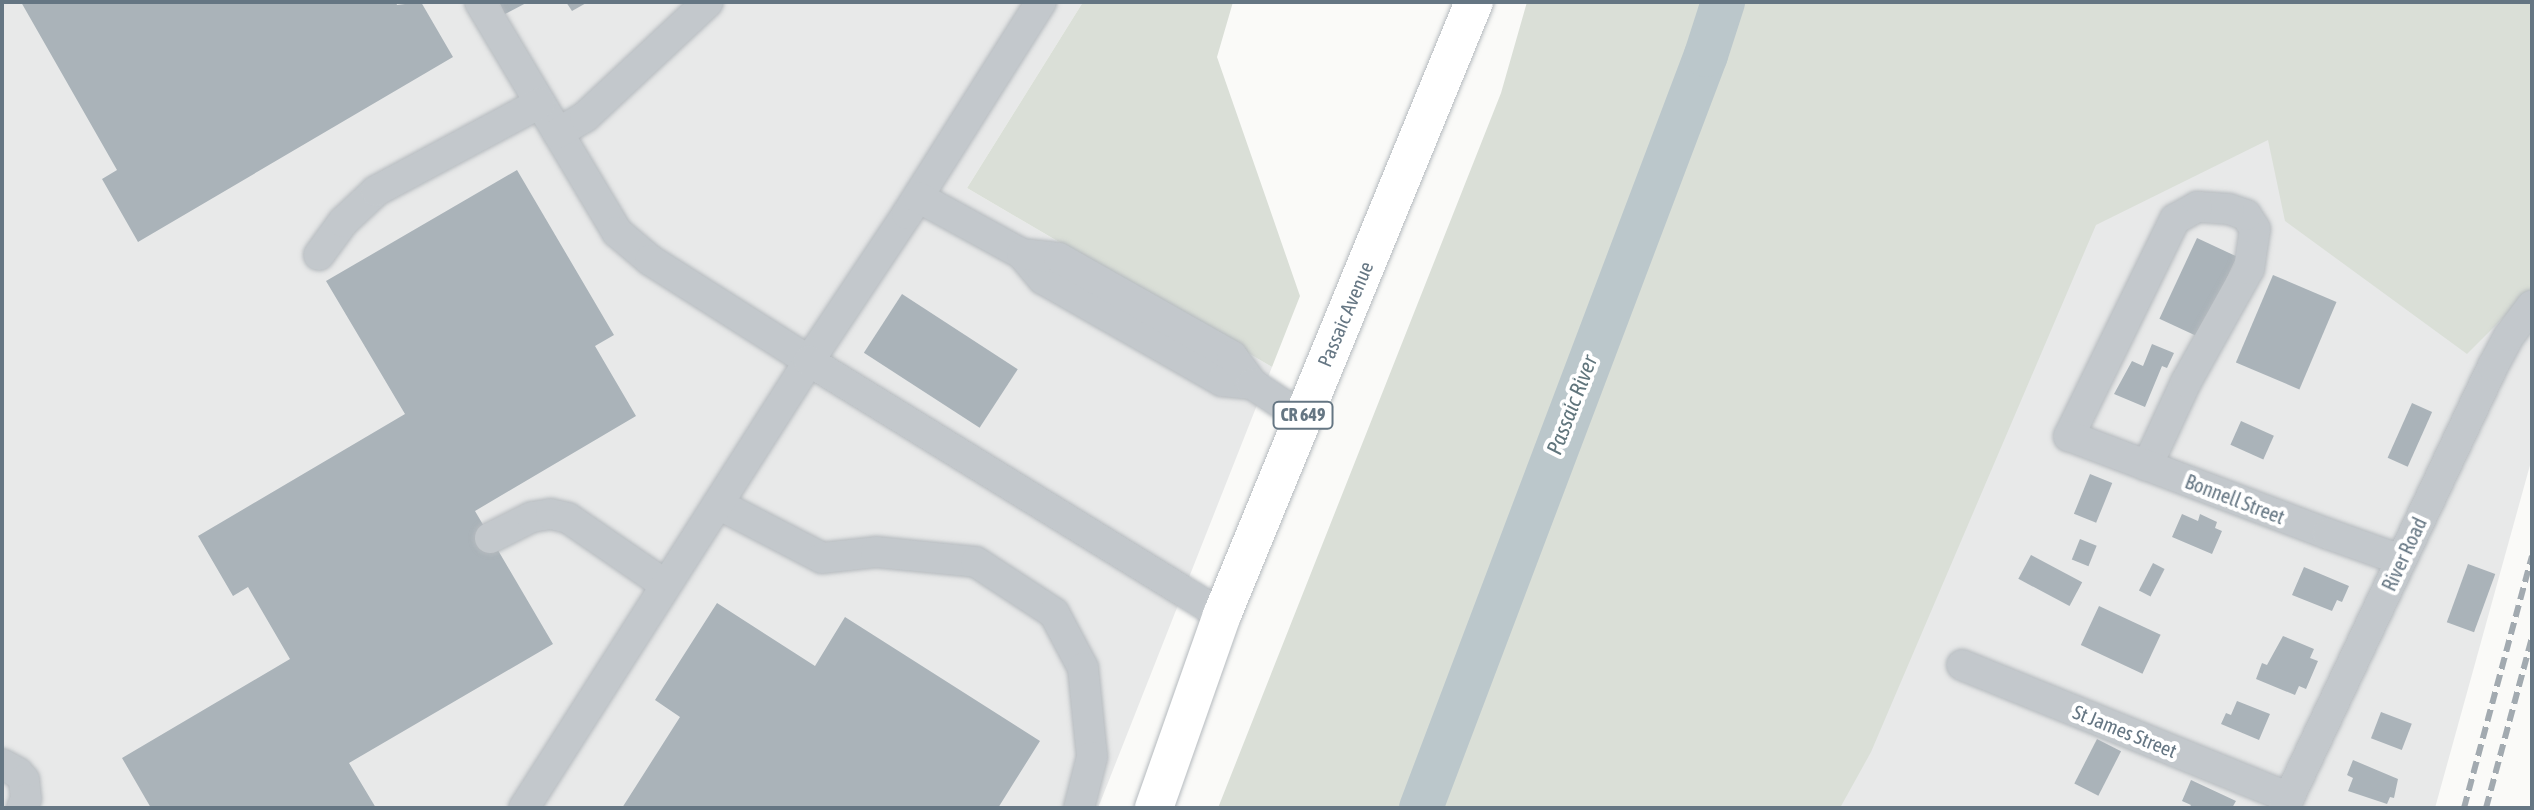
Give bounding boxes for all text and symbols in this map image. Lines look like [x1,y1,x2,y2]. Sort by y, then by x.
street label: Passaic Avenue [1312,258,1378,370]
water label: Passaic River [1541,352,1603,458]
road number: CR 649 [1271,401,1335,429]
street label: Bonnell Street [2182,469,2288,529]
street label: River Road [2377,513,2431,595]
street label: St James Street [2070,699,2180,763]

